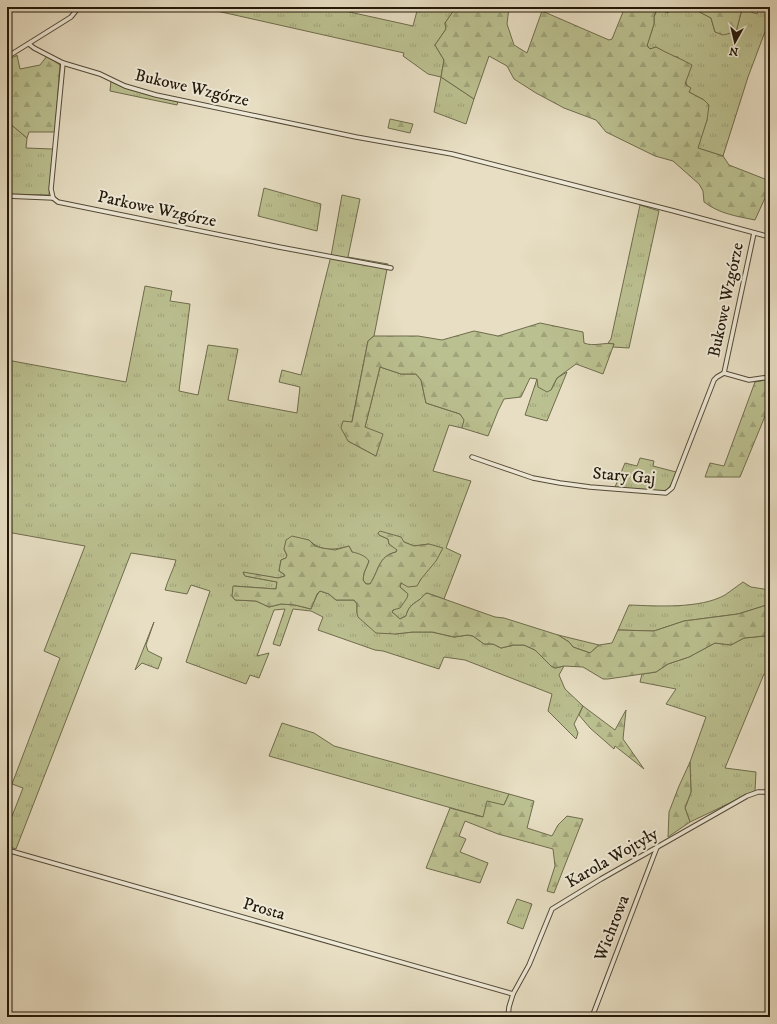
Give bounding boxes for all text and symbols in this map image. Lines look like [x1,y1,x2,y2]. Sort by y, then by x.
north arrow [715,22,755,62]
text: N [728,43,739,58]
street label: Bukowe Wzgórze [133,64,251,112]
street label: Parkowe Wzgórze [96,186,218,232]
street label: Bukowe Wzgórze [703,241,749,359]
street label: Stary Gaj [592,462,656,490]
street label: Karola Wojtyły [562,822,663,893]
street label: Wichrowa [589,891,635,965]
street label: Prosta [240,893,288,926]

